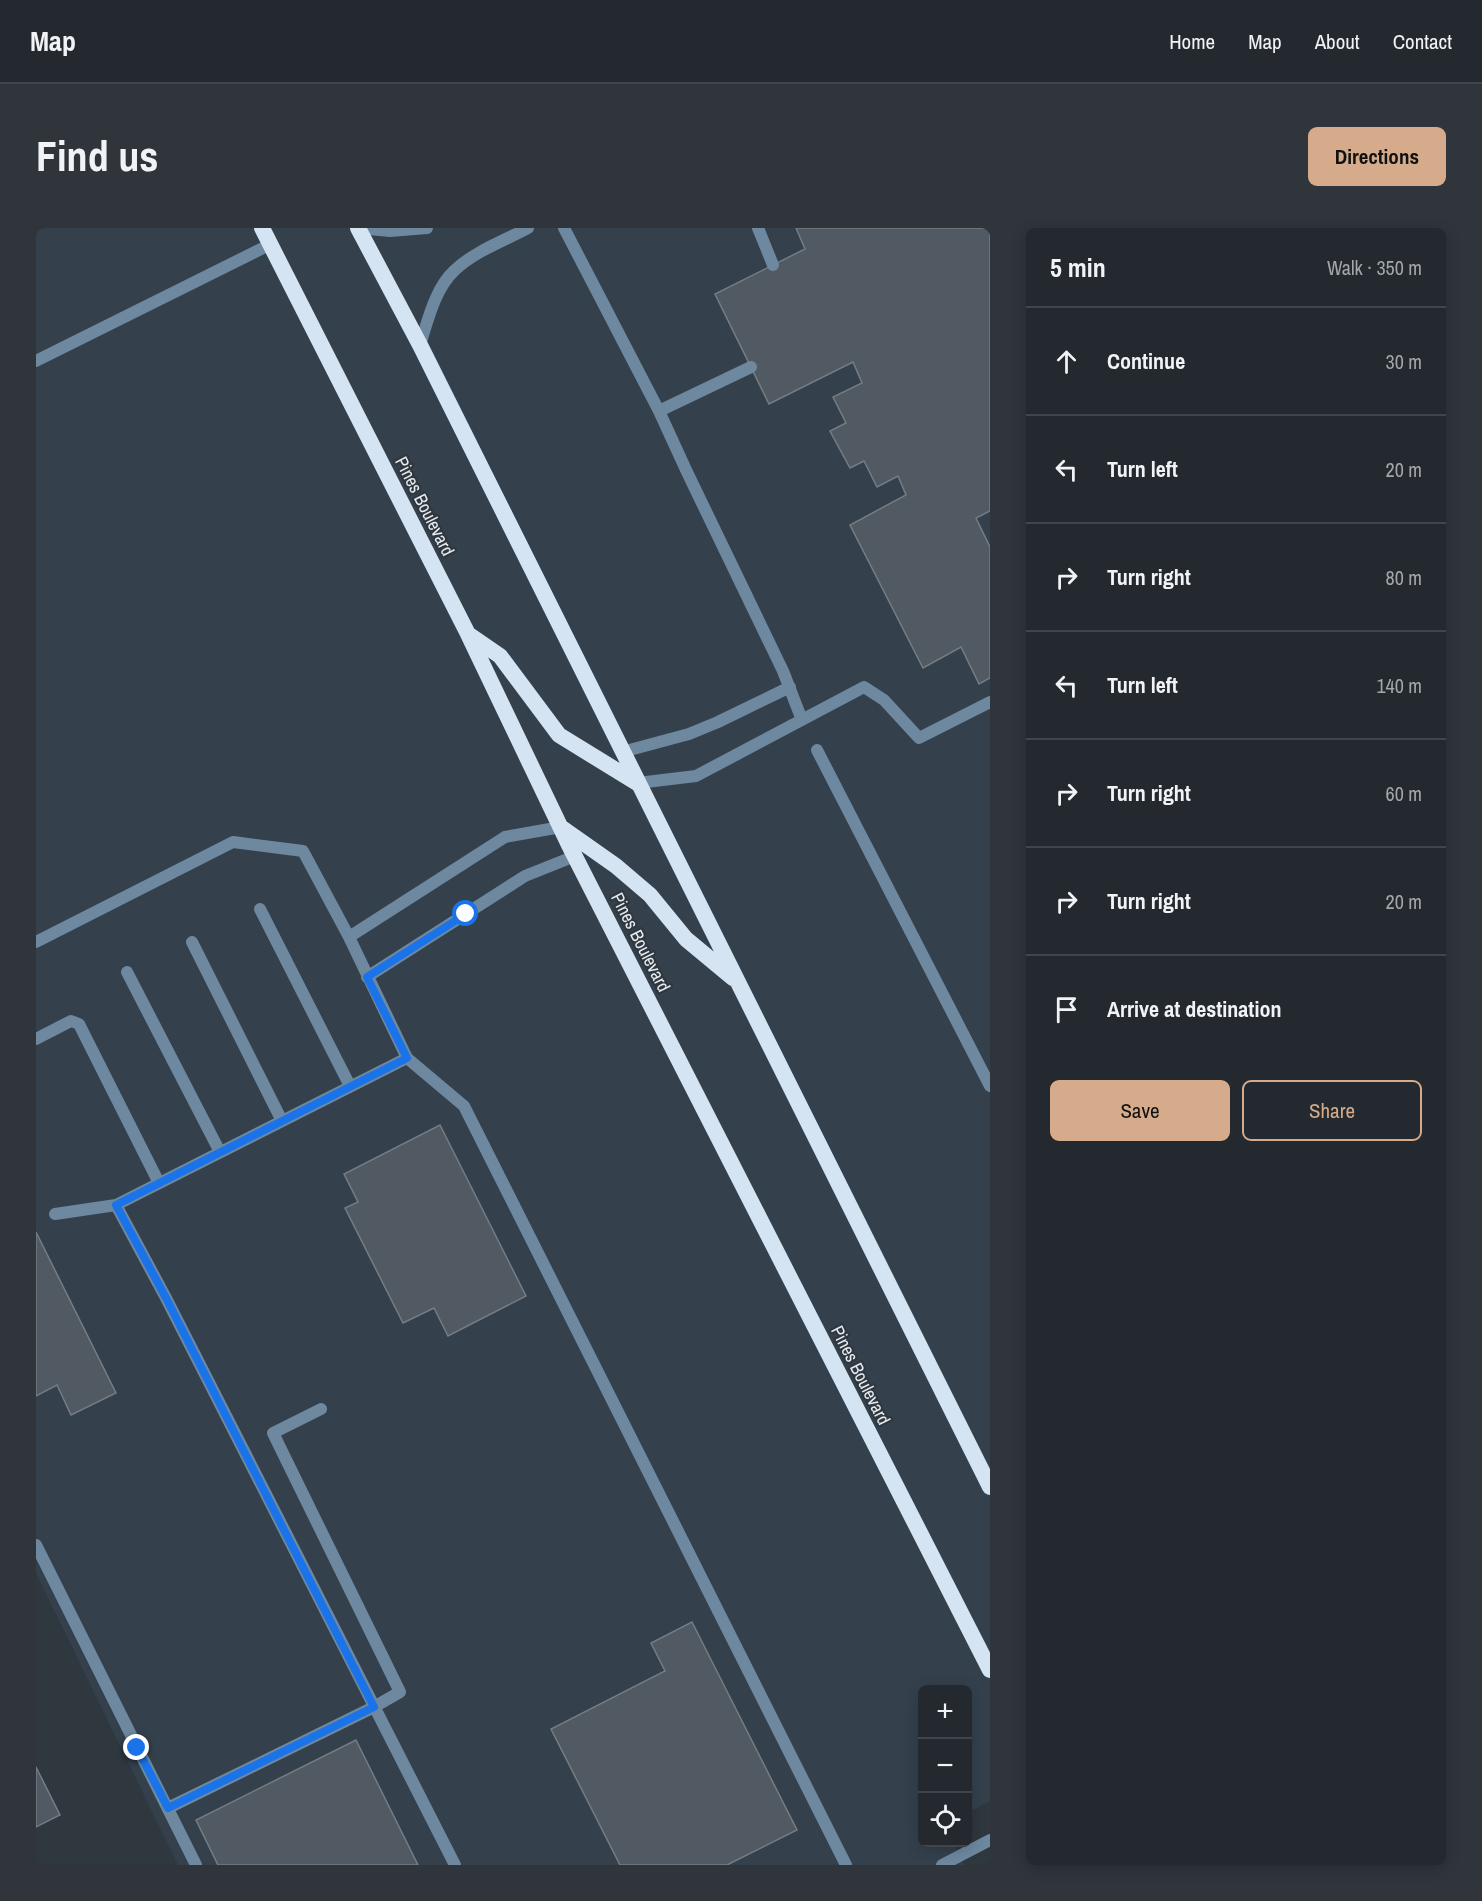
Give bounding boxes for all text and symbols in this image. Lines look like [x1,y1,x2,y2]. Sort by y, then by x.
text: Map [30,22,76,60]
text: Home [1169,27,1215,56]
text: Map [1248,27,1282,56]
text: About [1315,27,1360,56]
text: Contact [1393,27,1452,56]
button: Directions [1308,127,1446,186]
text: Find us [36,128,158,184]
text: 5 min [1050,250,1106,285]
text: Walk · 350 m [1327,254,1422,281]
icon: ahead [1050,345,1083,378]
text: Continue [1107,346,1185,376]
text: 30 m [1386,348,1422,375]
street label: Pines Boulevard [389,452,461,560]
icon: left [1050,453,1083,486]
text: Turn left [1107,454,1178,484]
text: 20 m [1386,456,1422,483]
icon: right [1050,561,1083,594]
text: Turn right [1107,562,1191,592]
text: 80 m [1386,564,1422,591]
icon: left [1050,669,1083,702]
text: Turn left [1107,670,1178,700]
text: 140 m [1376,672,1422,699]
icon: right [1050,777,1083,810]
text: Turn right [1107,778,1191,808]
text: 60 m [1386,780,1422,807]
icon: right [1050,885,1083,918]
text: Turn right [1107,886,1191,916]
street label: Pines Boulevard [605,888,677,996]
text: 20 m [1386,888,1422,915]
route start [452,900,478,926]
icon: arrive [1050,993,1083,1026]
text: Arrive at destination [1107,994,1281,1024]
button: Save [1050,1080,1230,1141]
button: Share [1242,1080,1422,1141]
street label: Pines Boulevard [825,1321,897,1429]
map controls [918,1685,972,1847]
button: + [918,1685,972,1739]
route end [123,1734,149,1760]
button: − [918,1739,972,1793]
button: locate [918,1793,972,1847]

